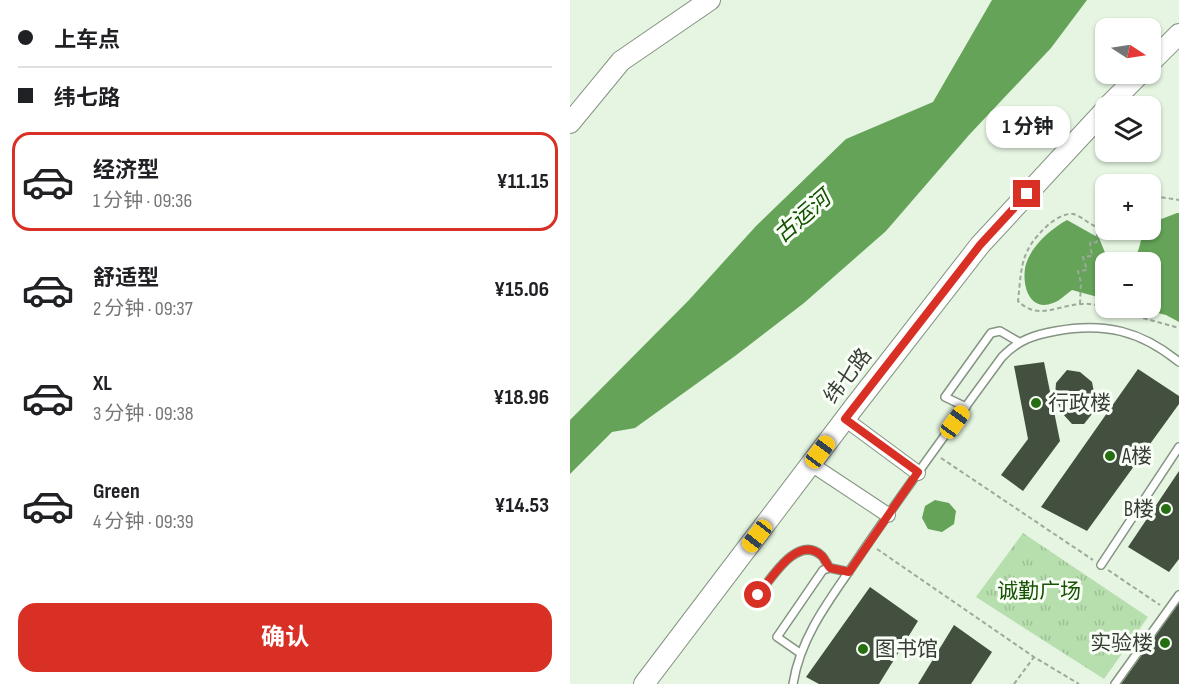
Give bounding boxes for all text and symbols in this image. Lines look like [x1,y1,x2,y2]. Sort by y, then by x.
north arrow [1095,18,1161,84]
map controls [1095,18,1161,318]
text: 上车点 [54,27,120,54]
text: 纬七路 [54,85,120,112]
button: layers [1095,96,1161,162]
callout: 1 分钟 [985,107,1069,149]
text: 1 分钟 [1003,115,1053,139]
icon: car [21,155,75,209]
text: 经济型 [93,157,159,184]
text: ¥11.15 [496,168,549,195]
button: + [1095,174,1161,240]
route end [1013,180,1040,207]
water label: 古运河 [769,183,840,249]
text: 1 分钟 · 09:36 [93,189,192,213]
button: − [1095,252,1161,318]
icon: car [21,263,75,317]
text: 舒适型 [93,265,159,292]
text: ¥15.06 [494,276,549,303]
text: 2 分钟 · 09:37 [93,297,193,321]
street label: 纬七路 [819,343,877,409]
text: XL [93,370,112,397]
icon: car [21,371,75,425]
text: ¥18.96 [493,384,549,411]
place label: 行政楼 [1048,391,1111,416]
marker: 行政楼 [1029,396,1043,410]
text: 3 分钟 · 09:38 [93,402,194,426]
car [937,402,973,442]
car [802,432,838,472]
place label: A楼 [1121,444,1152,469]
marker: A楼 [1103,449,1117,463]
text: Green [93,478,140,505]
icon: car [21,479,75,533]
text: ¥14.53 [494,492,549,519]
place label: B楼 [1124,497,1154,522]
marker: B楼 [1159,502,1173,516]
text: 4 分钟 · 09:39 [93,510,194,534]
car [739,516,775,556]
park label: 诚勤广场 [997,579,1081,604]
route start [744,581,771,608]
button: 确认 [18,603,552,672]
place label: 实验楼 [1090,631,1153,656]
marker: 实验楼 [1158,636,1172,650]
place label: 图书馆 [875,637,938,662]
marker: 图书馆 [856,642,870,656]

